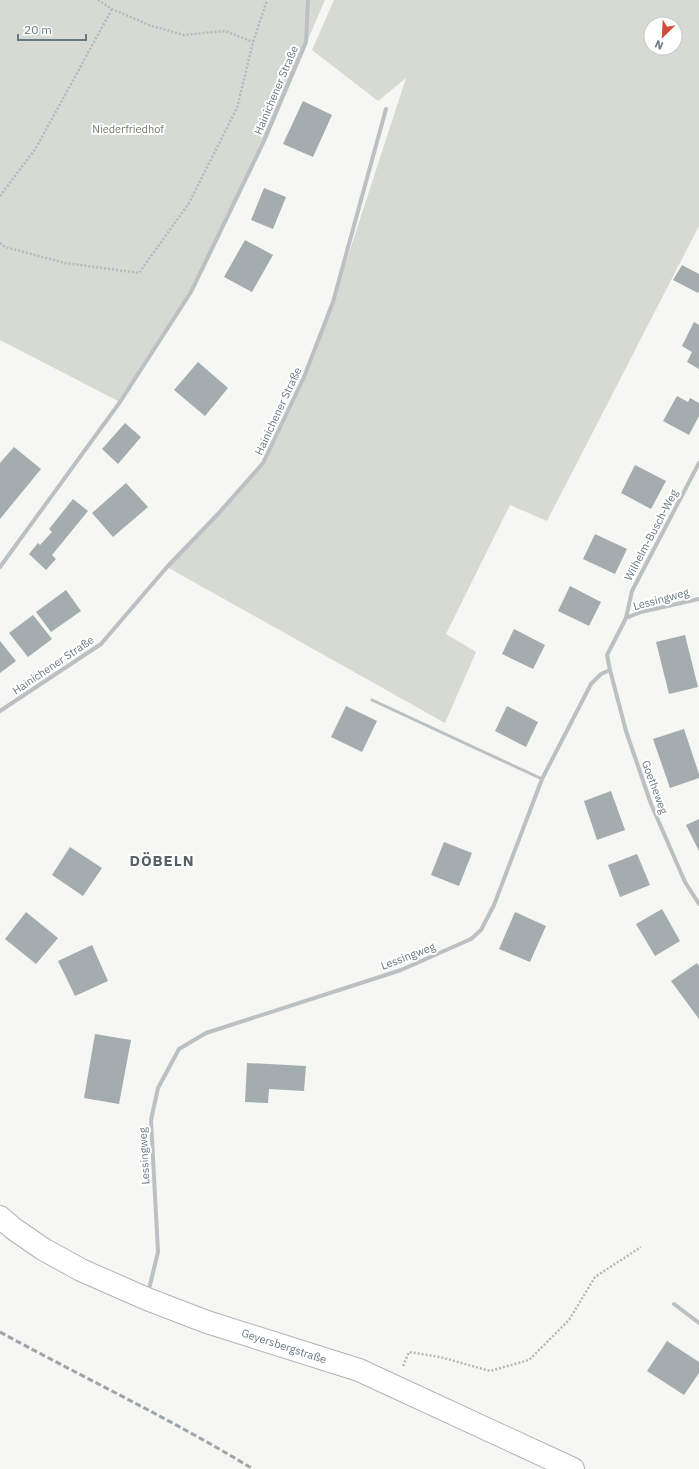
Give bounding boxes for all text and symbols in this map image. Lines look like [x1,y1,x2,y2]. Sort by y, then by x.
scale bar [18,16,86,42]
north arrow [643,16,683,56]
text: 20 m [24,22,52,37]
text: N [652,37,665,53]
street label: Hainichener Straße [251,43,301,137]
park label: Niederfriedhof [92,122,164,136]
street label: Hainichener Straße [252,365,304,457]
street label: Wilhelm-Busch-Weg [621,487,681,583]
street label: Lessingweg [632,585,691,613]
street label: Hainichener Straße [10,633,96,697]
street label: Goetheweg [639,758,671,816]
district label: DÖBELN [129,851,195,870]
street label: Lessingweg [379,939,437,973]
street label: Lessingweg [136,1127,152,1185]
street label: Geyersbergstraße [240,1326,328,1366]

